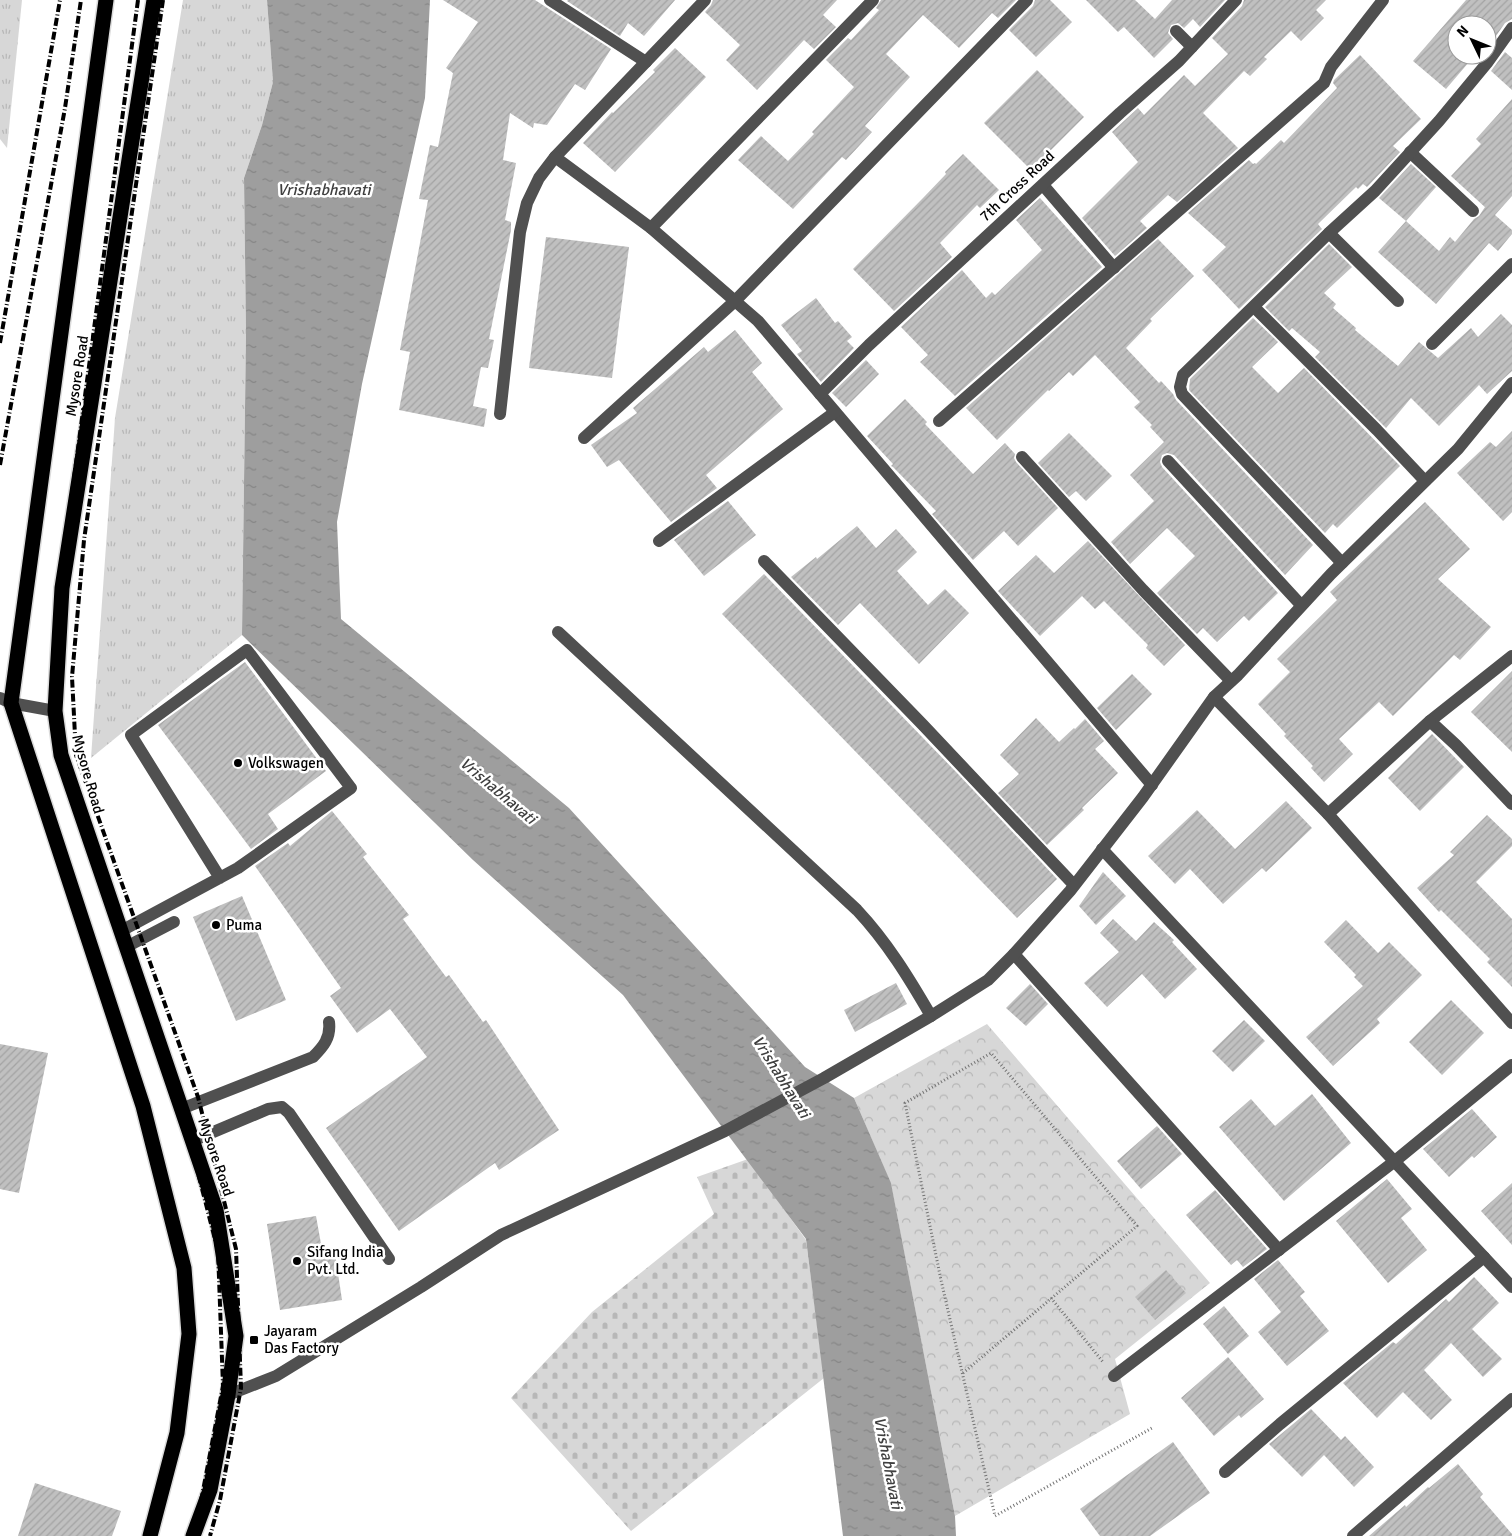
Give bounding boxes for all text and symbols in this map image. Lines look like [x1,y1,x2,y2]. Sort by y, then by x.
north arrow [1447,15,1497,65]
text: N [1453,22,1472,41]
street label: 7th Cross Road [976,147,1058,225]
water label: Vrishabhavati [277,180,372,200]
street label: Mysore Road [62,334,92,418]
street label: Mysore Road [68,732,108,816]
water label: Vrishabhavati [456,753,541,830]
place label: Volkswagen [248,754,324,772]
marker: Volkswagen [232,757,244,769]
place label: Puma [226,916,262,934]
marker: Puma [210,919,222,931]
water label: Vrishabhavati [748,1032,815,1123]
street label: Mysore Road [194,1115,238,1199]
place label: Sifang India Pvt. Ltd. [307,1243,384,1278]
marker: Sifang India Pvt. Ltd. [291,1255,303,1267]
place label: Jayaram Das Factory [264,1322,339,1357]
marker: Jayaram Das Factory [248,1334,260,1346]
water label: Vrishabhavati [869,1415,907,1512]

